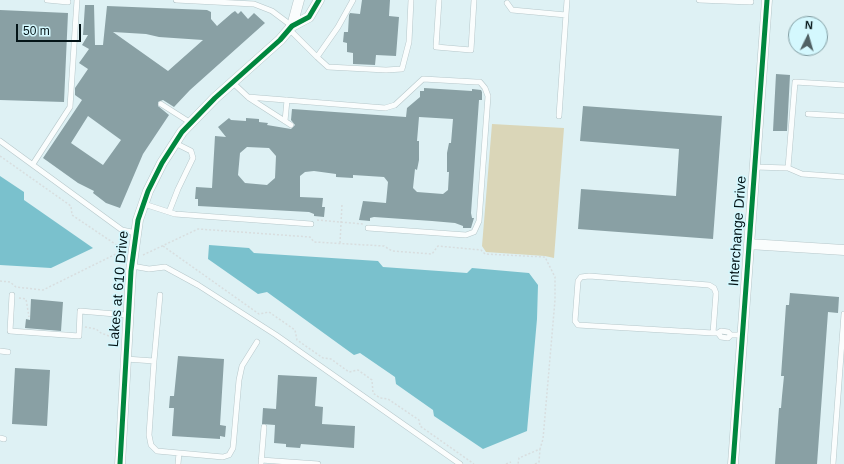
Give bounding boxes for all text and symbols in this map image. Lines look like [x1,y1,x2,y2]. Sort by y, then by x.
scale bar [18,16,83,42]
north arrow [788,16,828,56]
text: N [804,19,813,31]
text: 50 m [23,24,50,38]
street label: Interchange Drive [726,175,750,287]
street label: Lakes at 610 Drive [106,230,132,348]

